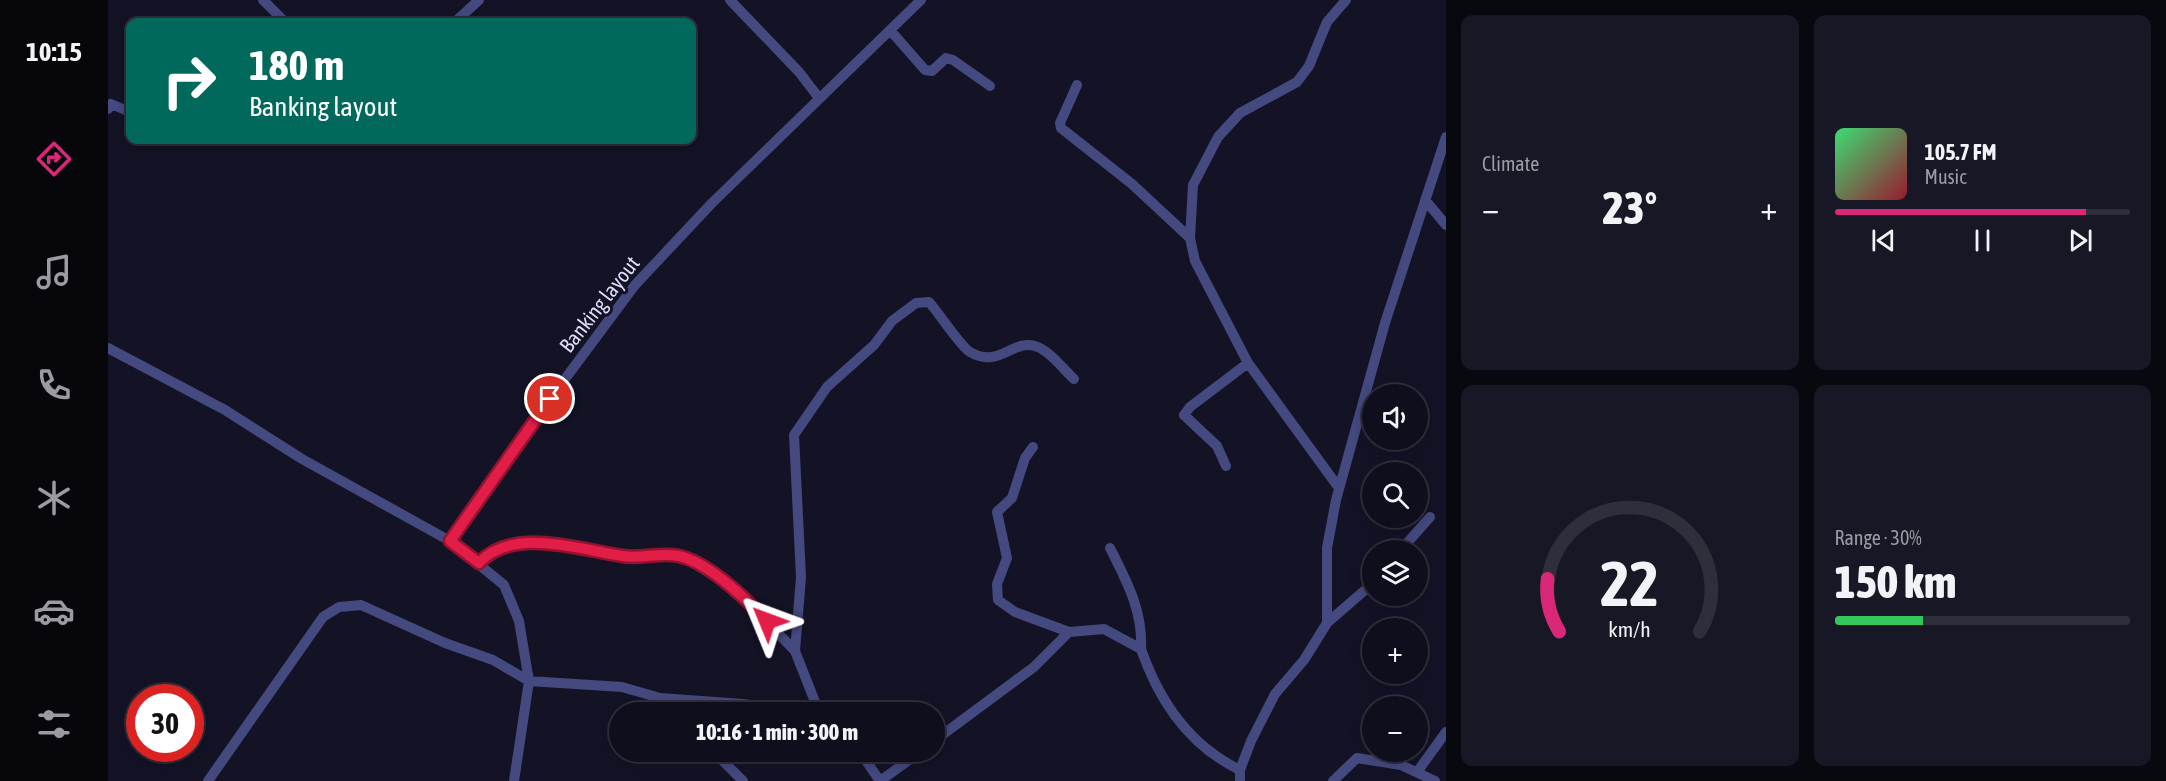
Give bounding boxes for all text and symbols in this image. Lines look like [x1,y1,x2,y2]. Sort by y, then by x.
text: 10:15 [26,36,82,67]
text: 180 m [249,41,344,89]
icon: right [150,42,228,120]
text: Banking layout [249,91,397,122]
icon: directions [33,138,75,180]
text: 105.7 FM [1925,139,1996,165]
text: Climate [1482,152,1539,175]
text: Music [1925,165,1967,188]
text: 23° [1602,182,1657,234]
text: − [1482,189,1499,227]
text: + [1760,189,1777,227]
icon: previous [1867,224,1900,257]
icon: pause [1966,224,1999,257]
icon: next [2064,224,2097,257]
icon: music [33,251,75,293]
street label: Banking layout [554,251,644,357]
icon: phone [33,364,75,406]
pin [524,373,575,424]
icon: arrive [533,382,566,415]
map controls [1362,384,1428,762]
button: sound [1362,384,1428,450]
button: search [1362,462,1428,528]
icon: climate [33,477,75,519]
text: Range · 30% [1835,526,1922,549]
button: layers [1362,540,1428,606]
text: 22 [1600,548,1659,619]
text: 150 km [1835,556,1956,608]
position arrow [735,589,799,653]
icon: car [33,590,75,632]
button: + [1362,618,1428,684]
text: km/h [1608,618,1651,643]
speed limit sign: 30 [126,684,204,762]
button: − [1362,696,1428,762]
icon: filters [33,703,75,745]
text: 10:16 · 1 min · 300 m [696,719,858,745]

